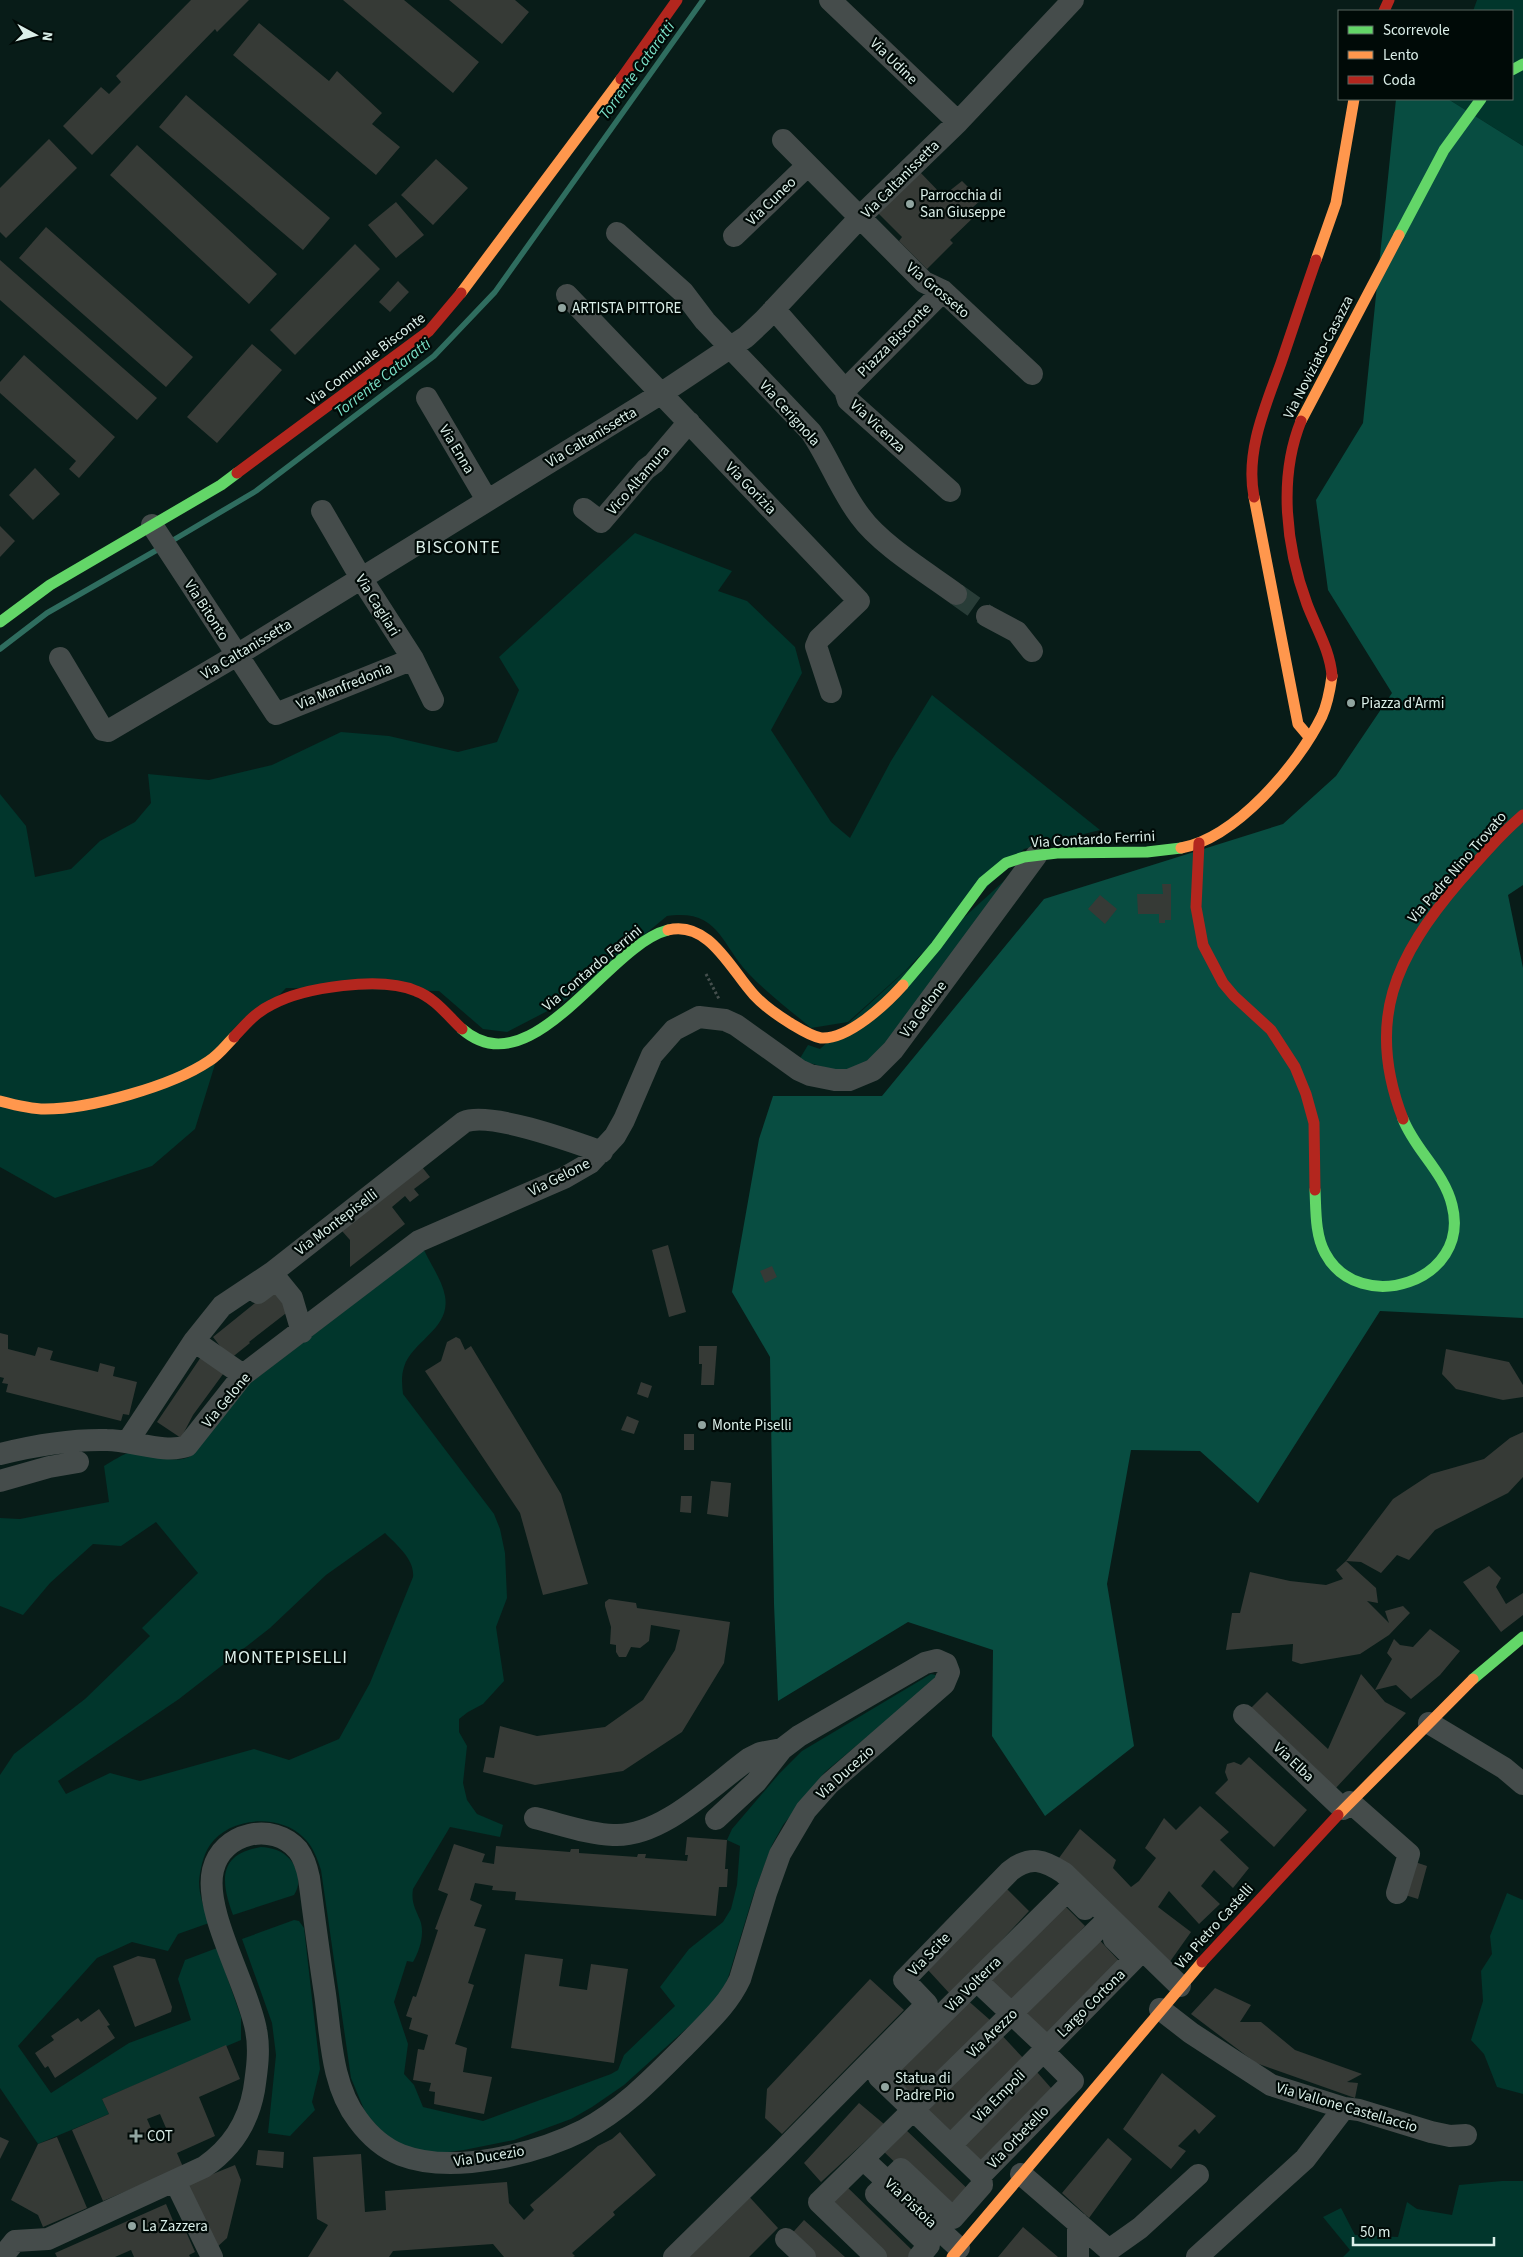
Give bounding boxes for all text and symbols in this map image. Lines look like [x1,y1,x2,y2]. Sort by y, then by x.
north arrow [10,10,60,60]
legend [1338,10,1513,100]
water label: Torrente Cataratti [594,17,680,124]
text: Scorrevole [1383,20,1450,41]
text: N [36,31,57,42]
street label: Via Udine [865,33,922,90]
text: Lento [1383,45,1419,66]
text: Coda [1383,70,1416,91]
street label: Via Caltanissetta [856,135,944,223]
street label: Via Cuneo [742,172,801,231]
place label: Parrocchia di San Giuseppe [920,185,1006,223]
marker: Parrocchia di San Giuseppe [904,198,916,210]
street label: Via Grosseto [901,258,974,323]
street label: Via Noviziato-Casazza [1278,292,1359,422]
place label: ARTISTA PITTORE [572,298,681,319]
street label: Piazza Bisconte [853,299,936,382]
marker: ARTISTA PITTORE [556,302,568,314]
street label: Via Comunale Bisconte [303,308,430,411]
water label: Torrente Cataratti [330,333,436,422]
street label: Via Cerignola [754,376,825,451]
street label: Via Vicenza [845,395,910,458]
street label: Via Caltanissetta [542,402,641,473]
street label: Via Enna [434,421,479,478]
street label: Vico Altamura [602,441,675,520]
street label: Via Gorizia [720,457,781,519]
district label: BISCONTE [415,535,501,560]
street label: Via Cagliari [350,570,405,640]
street label: Via Bitonto [179,576,234,645]
street label: Via Caltanissetta [197,614,296,685]
street label: Via Manfredonia [293,658,395,715]
place label: Piazza d'Armi [1361,693,1444,714]
marker: Piazza d'Armi [1345,697,1357,709]
street label: Via Padre Nino Trovato [1403,807,1512,928]
street label: Via Contardo Ferrini [1030,826,1156,853]
street label: Via Contardo Ferrini [538,920,647,1016]
street label: Via Gelone [895,977,952,1042]
street label: Via Gelone [525,1153,594,1202]
street label: Via Montepiselli [291,1184,382,1260]
street label: Via Gelone [197,1368,256,1432]
place label: Monte Piselli [712,1415,792,1436]
marker: Monte Piselli [696,1419,708,1431]
district label: MONTEPISELLI [224,1645,348,1670]
street label: Via Elba [1268,1738,1319,1787]
street label: Via Ducezio [812,1741,879,1804]
street label: Via Pietro Castelli [1170,1879,1258,1974]
street label: Via Scite [903,1928,955,1981]
street label: Via Volterra [941,1952,1006,2017]
street label: Largo Cortona [1052,1964,1130,2042]
street label: Via Arezzo [962,2004,1022,2063]
street label: Via Empoli [968,2065,1030,2127]
place label: Statua di Padre Pio [895,2068,955,2106]
street label: Via Vallone Castellaccio [1274,2077,1420,2138]
marker: Statua di Padre Pio [879,2081,891,2093]
street label: Via Orbetello [983,2101,1054,2174]
place label: COT [147,2126,173,2147]
marker: COT [129,2129,143,2143]
street label: Via Ducezio [452,2141,526,2172]
street label: Via Pistoia [880,2174,941,2233]
scale bar [1353,2214,1494,2246]
place label: La Zazzera [142,2216,208,2237]
marker: La Zazzera [126,2220,138,2232]
text: 50 m [1360,2222,1390,2243]

